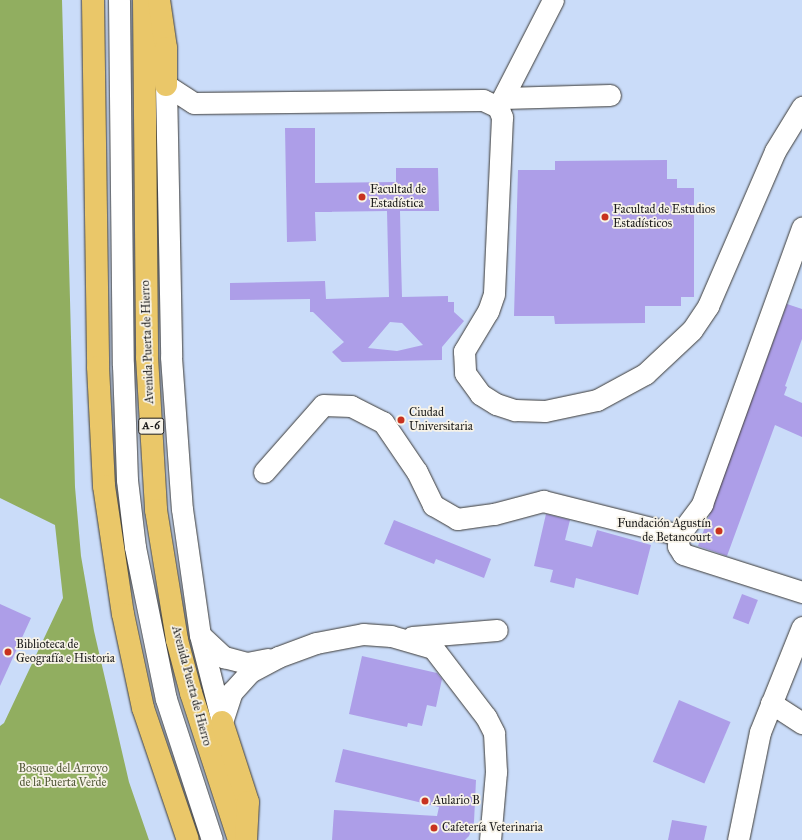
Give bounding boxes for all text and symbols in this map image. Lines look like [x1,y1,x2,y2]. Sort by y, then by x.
place label: Facultad de Estadística [370,183,426,211]
marker: Facultad de Estadística [357,192,367,202]
place label: Facultad de Estudios Estadísticos [613,203,715,231]
marker: Facultad de Estudios Estadísticos [600,212,610,222]
street label: Avenida Puerta de Hierro [139,280,157,404]
place label: Ciudad Universitaria [409,406,473,434]
marker: Ciudad Universitaria [396,415,406,425]
road number: A-6 [138,417,164,435]
place label: Fundación Agustín de Betancourt [617,517,711,545]
marker: Fundación Agustín de Betancourt [714,526,724,536]
street label: Avenida Puerta de Hierro [168,624,214,748]
place label: Biblioteca de Geografía e Historia [16,638,115,666]
marker: Biblioteca de Geografía e Historia [3,647,13,657]
park label: Bosque del Arroyo de la Puerta Verde [18,762,108,790]
place label: Aulario B [433,794,480,808]
marker: Aulario B [420,796,430,806]
place label: Cafetería Veterinaria [442,821,543,835]
marker: Cafetería Veterinaria [429,823,439,833]

